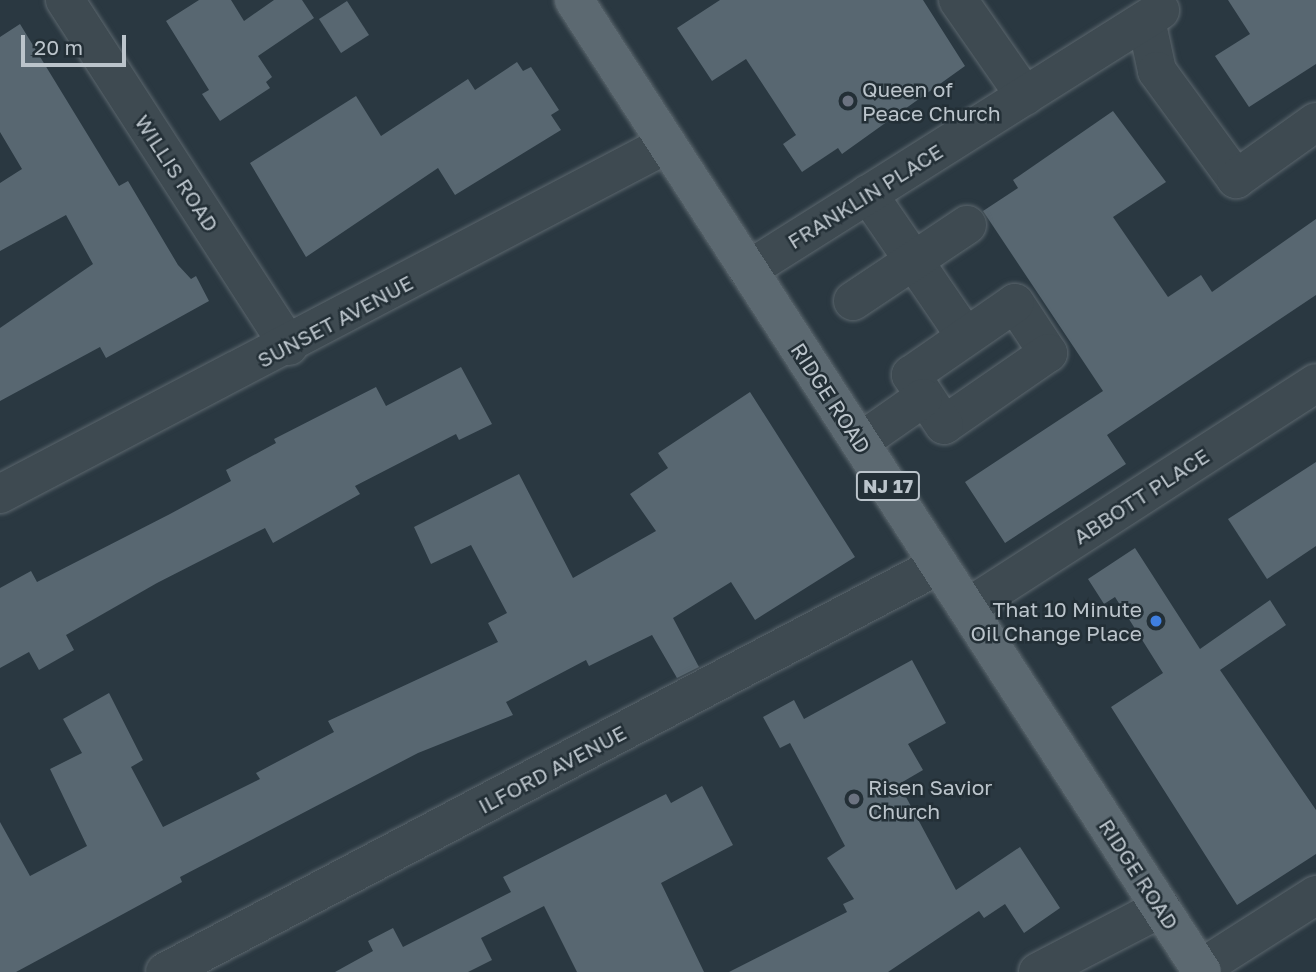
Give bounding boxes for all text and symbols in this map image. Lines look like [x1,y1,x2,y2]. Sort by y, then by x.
scale bar [24,21,130,65]
text: 20 m [34,34,83,60]
place label: Queen of Peace Church [862,76,1001,126]
marker: Queen of Peace Church [840,93,856,109]
street label: WILLIS ROAD [130,110,224,236]
street label: FRANKLIN PLACE [783,138,947,254]
street label: SUNSET AVENUE [253,269,417,373]
street label: RIDGE ROAD [786,338,876,458]
street label: ABBOTT PLACE [1069,443,1213,549]
road number: NJ 17 [855,471,921,502]
place label: That 10 Minute Oil Change Place [971,596,1142,646]
marker: That 10 Minute Oil Change Place [1148,613,1164,629]
street label: ILFORD AVENUE [474,719,630,819]
place label: Risen Savior Church [868,774,992,824]
marker: Risen Savior Church [846,791,862,807]
street label: RIDGE ROAD [1094,814,1184,934]

